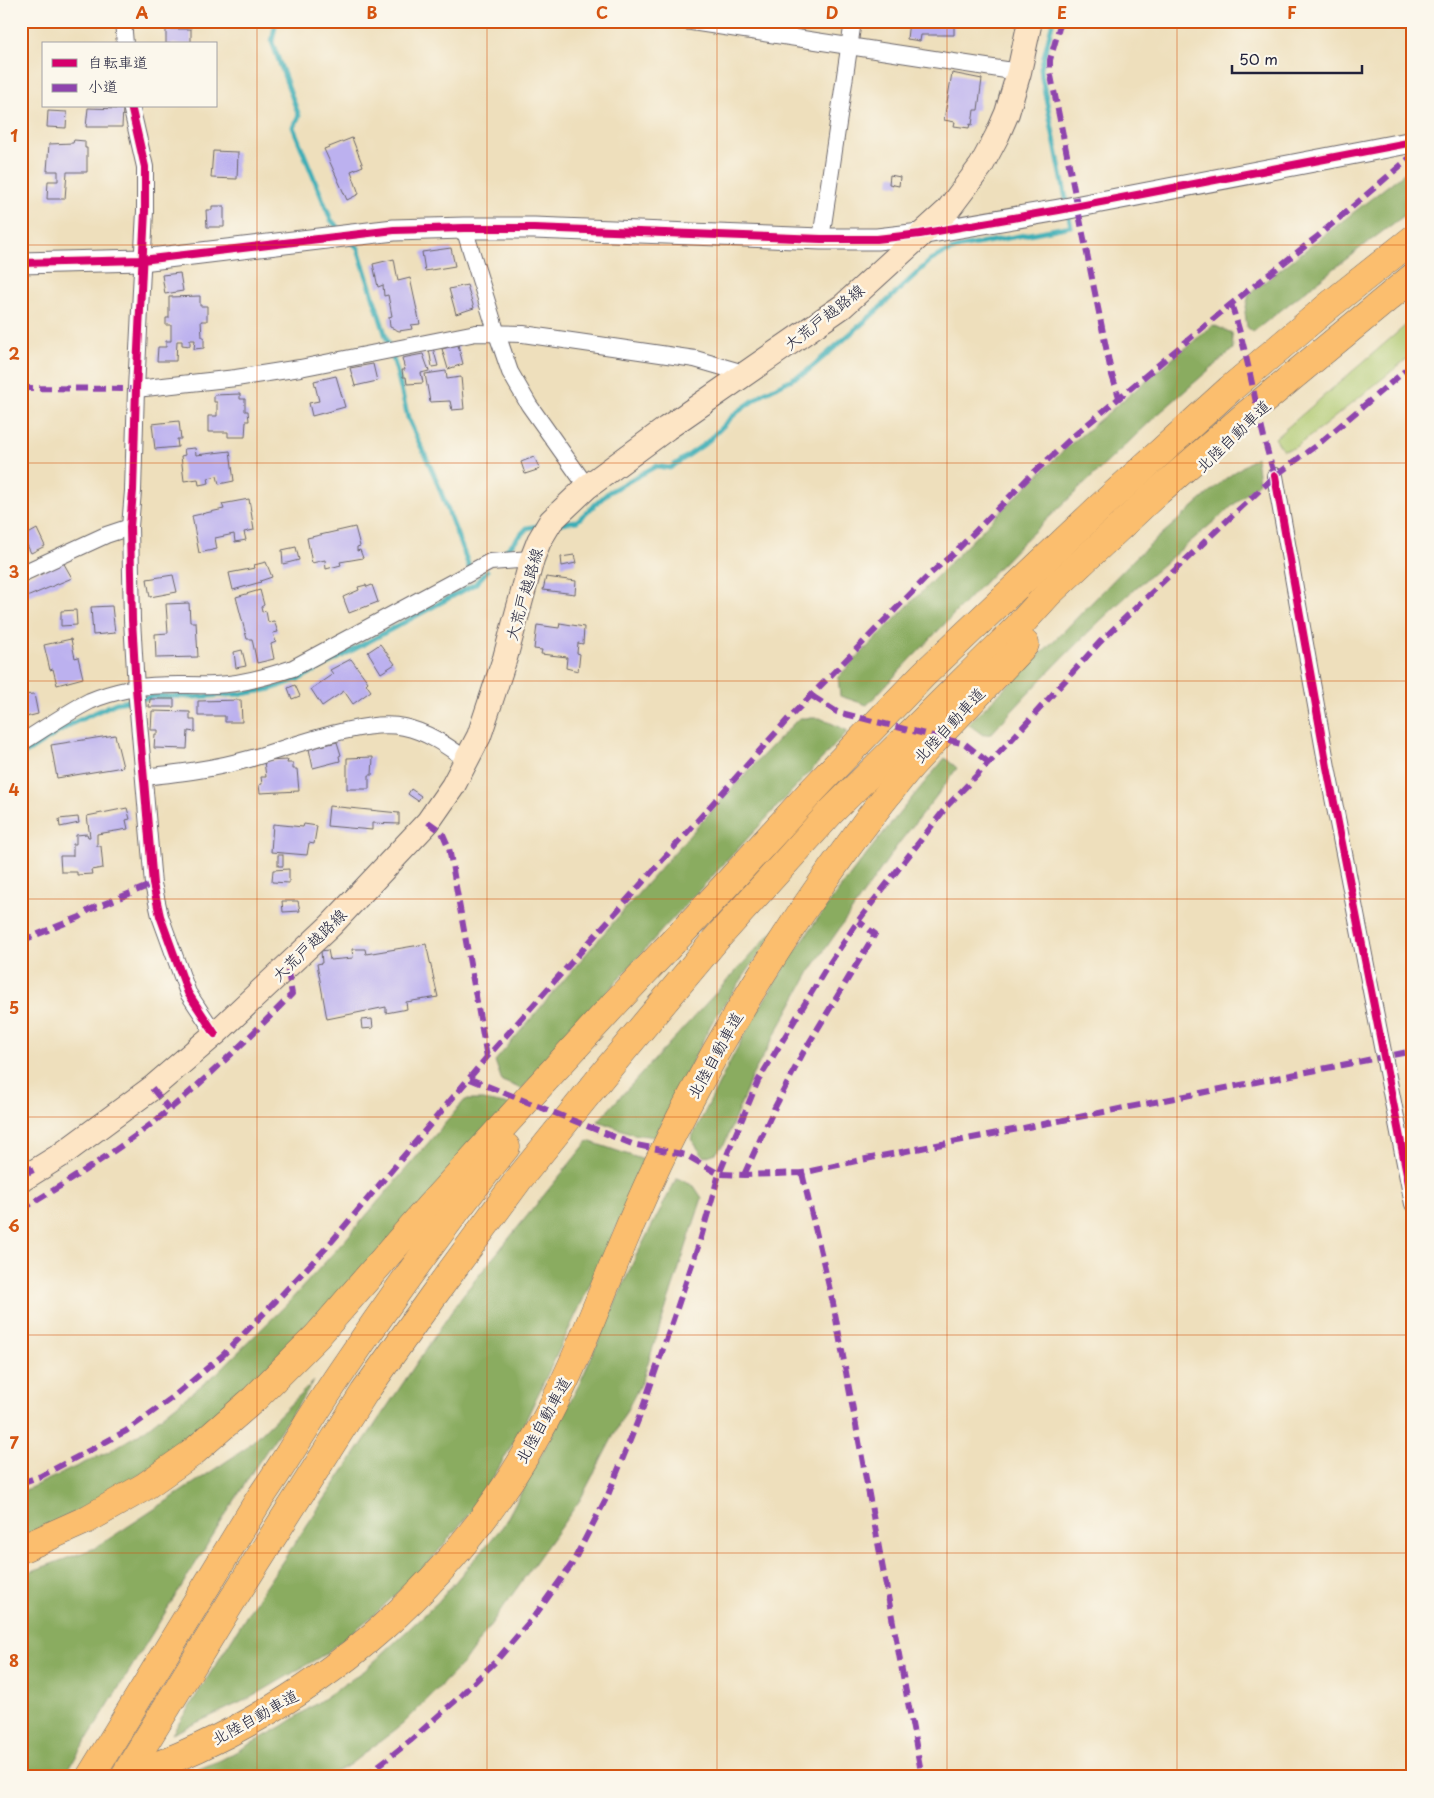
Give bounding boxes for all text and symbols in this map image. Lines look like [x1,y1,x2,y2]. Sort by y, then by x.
text: A [136,0,149,24]
text: B [367,0,378,24]
text: C [596,0,608,24]
text: D [826,0,838,24]
text: E [1057,0,1067,24]
text: F [1287,0,1297,24]
legend [42,42,218,108]
scale bar [1232,42,1362,74]
text: 50 m [1239,47,1278,70]
text: 自転車道 [88,50,148,73]
text: 小道 [88,74,118,97]
text: 1 [10,123,18,147]
street label: 大荒戸越路線 [778,277,869,355]
text: 2 [8,341,20,365]
street label: 北陸自動車道 [1189,393,1275,477]
street label: 大荒戸越路線 [498,544,548,643]
text: 3 [9,559,19,583]
street label: 北陸自動車道 [907,681,990,768]
text: 4 [9,777,20,801]
street label: 大荒戸越路線 [265,902,351,986]
text: 5 [9,995,19,1019]
street label: 北陸自動車道 [680,1007,748,1102]
text: 6 [8,1213,20,1237]
street label: 北陸自動車道 [508,1372,576,1467]
text: 7 [9,1430,19,1454]
text: 8 [9,1648,19,1672]
street label: 北陸自動車道 [207,1682,302,1750]

